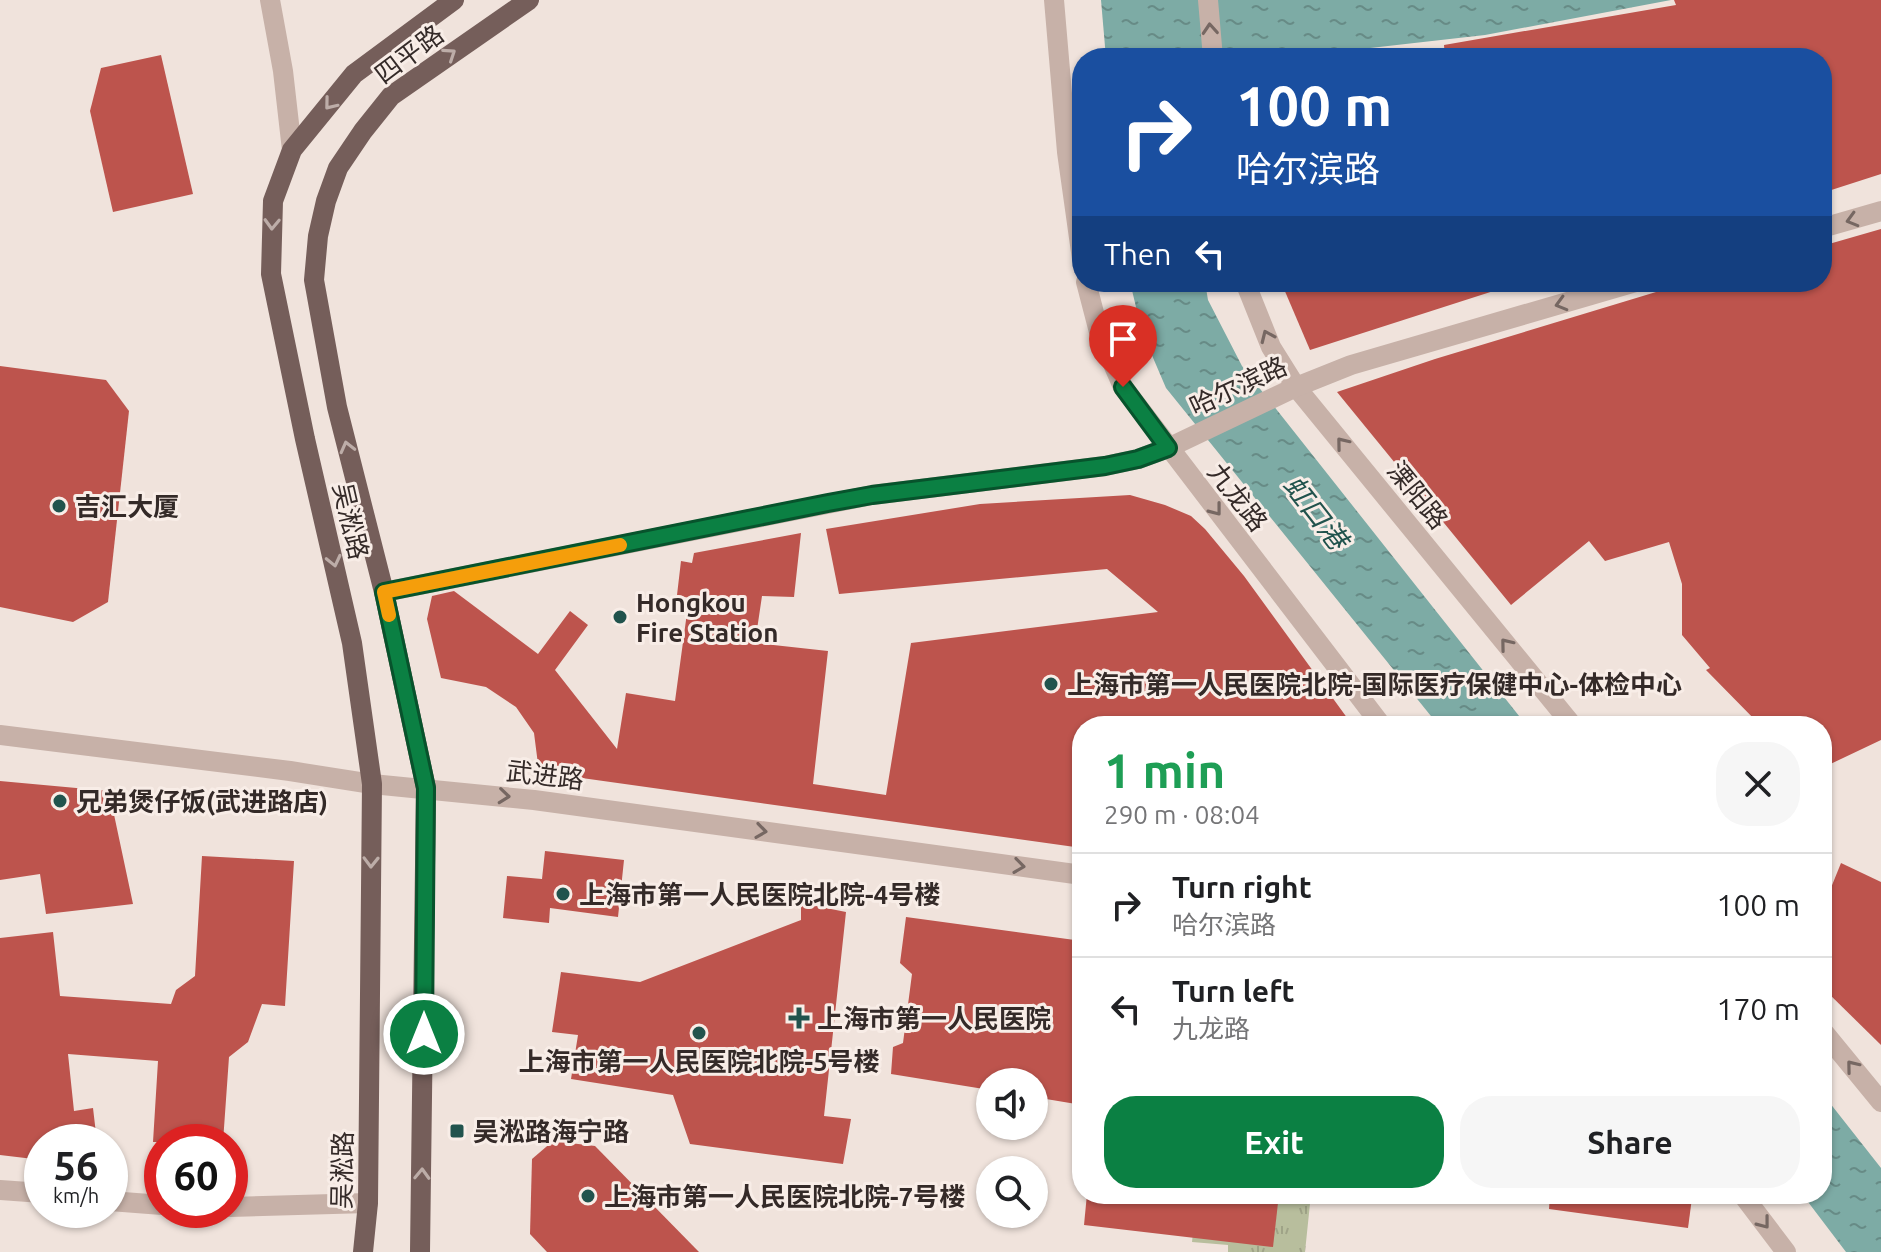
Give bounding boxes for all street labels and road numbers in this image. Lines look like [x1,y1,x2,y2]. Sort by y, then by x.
street label: 四平路 [369,19,449,89]
street label: 哈尔滨路 [1185,351,1291,421]
street label: 溧阳路 [1382,456,1454,534]
street label: 九龙路 [1203,457,1273,537]
street label: 吴淞路 [328,480,374,562]
street label: 武进路 [505,756,585,794]
street label: 吴淞路 [327,1131,357,1209]

